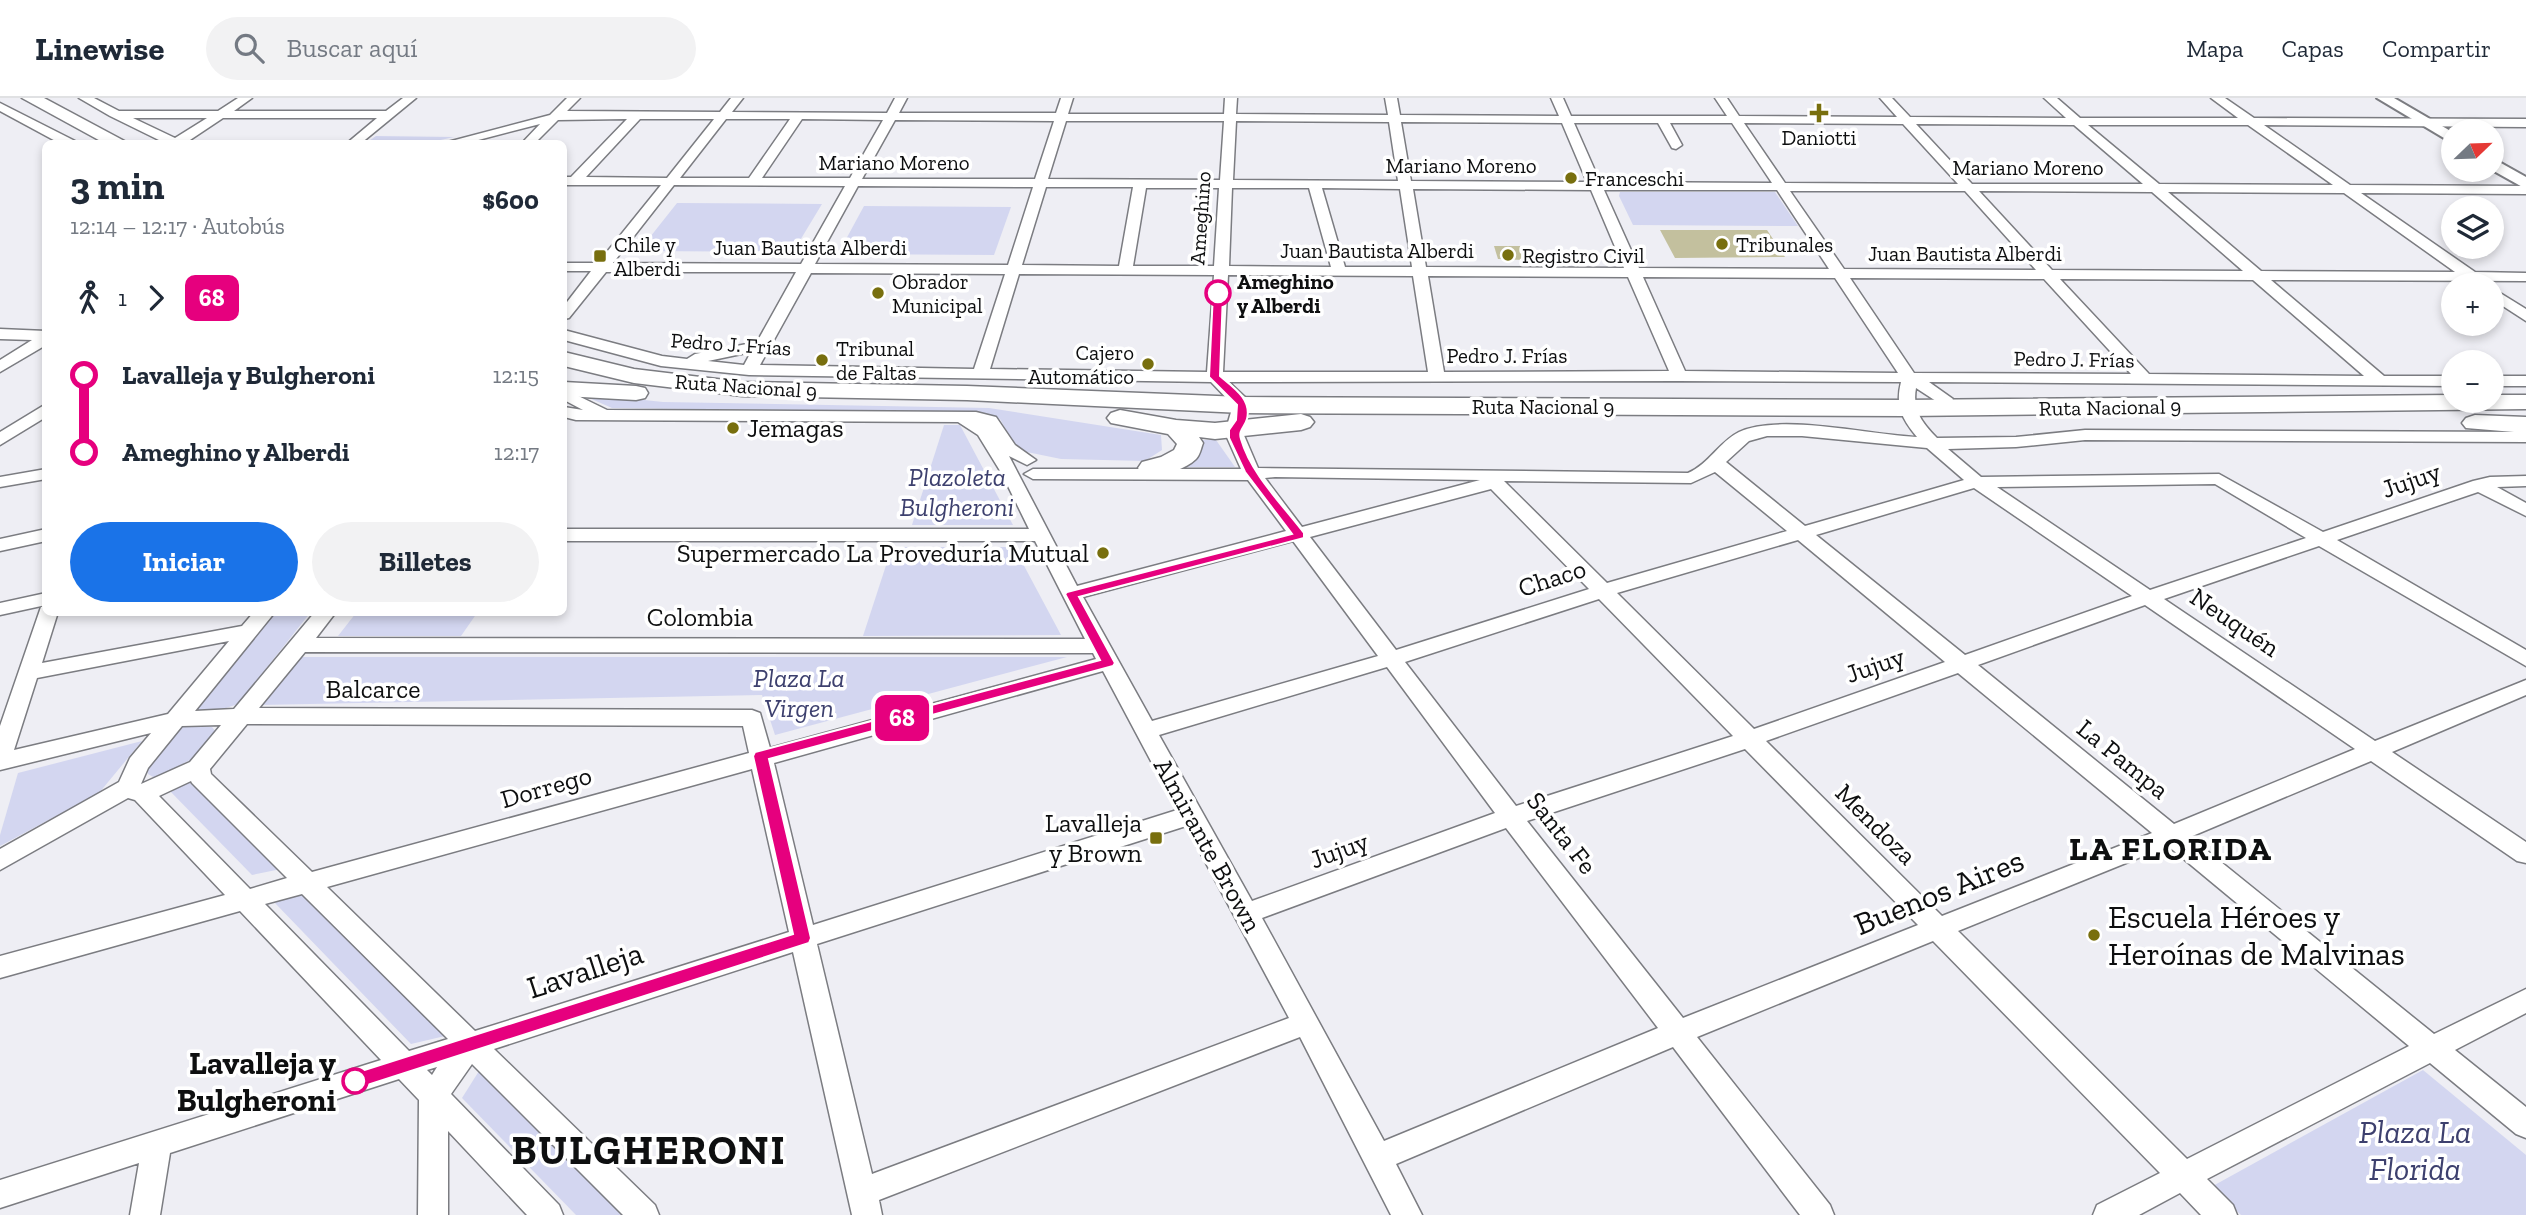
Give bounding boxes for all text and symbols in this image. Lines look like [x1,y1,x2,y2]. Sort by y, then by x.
search box [206,17,696,80]
text: Linewise [35,29,164,68]
icon: search [230,29,268,67]
text: Buscar aquí [286,32,417,64]
text: Mapa [2186,34,2243,63]
text: Capas [2281,34,2344,63]
text: Compartir [2382,34,2491,63]
marker: Daniotti [1811,105,1827,121]
north arrow [2441,119,2504,182]
map controls [2441,119,2504,413]
place label: Daniotti [1782,125,1857,150]
street label: Mariano Moreno [818,150,970,175]
street label: Mariano Moreno [1385,153,1537,178]
street label: Mariano Moreno [1952,155,2104,180]
text: 3 min [70,163,165,209]
place label: Franceschi [1585,166,1684,191]
street label: Ameghino [1184,170,1216,266]
marker: Franceschi [1563,170,1579,186]
text: $600 [482,184,539,216]
button: layers [2441,196,2504,259]
text: 12:14 – 12:17 · Autobús [70,212,285,240]
place label: Chile y Alberdi [614,232,681,281]
place label: Tribunales [1736,232,1833,257]
street label: Juan Bautista Alberdi [713,235,907,260]
marker: Tribunales [1714,236,1730,252]
street label: Juan Bautista Alberdi [1280,238,1474,263]
street label: Juan Bautista Alberdi [1868,241,2062,266]
place label: Registro Civil [1522,243,1645,268]
marker: Registro Civil [1500,247,1516,263]
marker: Chile y Alberdi [592,248,608,264]
place label: Obrador Municipal [892,269,983,318]
place label: Ameghino y Alberdi [1237,269,1334,318]
button: + [2441,273,2504,336]
icon: walk [70,279,108,317]
icon: forward [137,279,175,317]
marker: Ameghino y Alberdi [1205,280,1231,306]
text: 68 [199,283,225,312]
text: 1 [118,284,127,312]
marker: Obrador Municipal [870,285,886,301]
street label: Pedro J. Frías [670,327,792,361]
place label: Tribunal de Faltas [836,336,916,385]
place label: Cajero Automático [1028,340,1134,389]
street label: Pedro J. Frías [1447,343,1567,368]
street label: Pedro J. Frías [2013,345,2135,373]
button: − [2441,350,2504,413]
marker: Tribunal de Faltas [814,352,830,368]
marker: Cajero Automático [1140,356,1156,372]
text: Lavalleja y Bulgheroni [122,359,375,391]
text: 12:15 [493,361,539,389]
street label: Ruta Nacional 9 [674,369,818,403]
street label: Ruta Nacional 9 [2038,393,2182,421]
street label: Ruta Nacional 9 [1472,394,1614,419]
place label: Jemagas [747,412,844,444]
marker: Jemagas [725,420,741,436]
text: Ameghino y Alberdi [122,436,350,468]
text: 12:17 [494,438,539,466]
street label: Jujuy [2377,455,2445,505]
park label: Plazoleta Bulgheroni [900,461,1014,523]
button: Iniciar [70,522,298,602]
button: Billetes [312,522,539,602]
place label: Supermercado La Proveduría Mutual [677,537,1089,569]
marker: Supermercado La Proveduría Mutual [1095,545,1111,561]
street label: Chaco [1514,552,1590,604]
street label: Neuquén [2184,580,2286,664]
street label: Colombia [647,601,754,633]
street label: Jujuy [1841,640,1909,690]
park label: Plaza La Virgen [753,662,845,724]
street label: Balcarce [326,673,420,705]
line badge: 68 [870,695,934,741]
text: 68 [889,703,915,732]
street label: La Pampa [2070,712,2176,806]
street label: Almirante Brown [1147,752,1269,938]
street label: Dorrego [497,759,595,815]
street label: Mendoza [1829,777,1924,872]
street label: Santa Fe [1520,785,1604,881]
place label: Lavalleja y Brown [1045,807,1142,869]
street label: Jujuy [1305,824,1373,875]
district label: LA FLORIDA [2069,829,2273,868]
marker: Lavalleja y Brown [1148,830,1164,846]
street label: Buenos Aires [1849,841,2029,943]
place label: Escuela Héroes y Heroínas de Malvinas [2108,898,2405,973]
marker: Escuela Héroes y Heroínas de Malvinas [2086,927,2102,943]
street label: Lavalleja [522,933,648,1007]
place label: Lavalleja y Bulgheroni [177,1044,336,1119]
marker: Lavalleja y Bulgheroni [342,1068,368,1094]
park label: Plaza La Florida [2359,1113,2471,1188]
district label: BULGHERONI [511,1126,787,1174]

